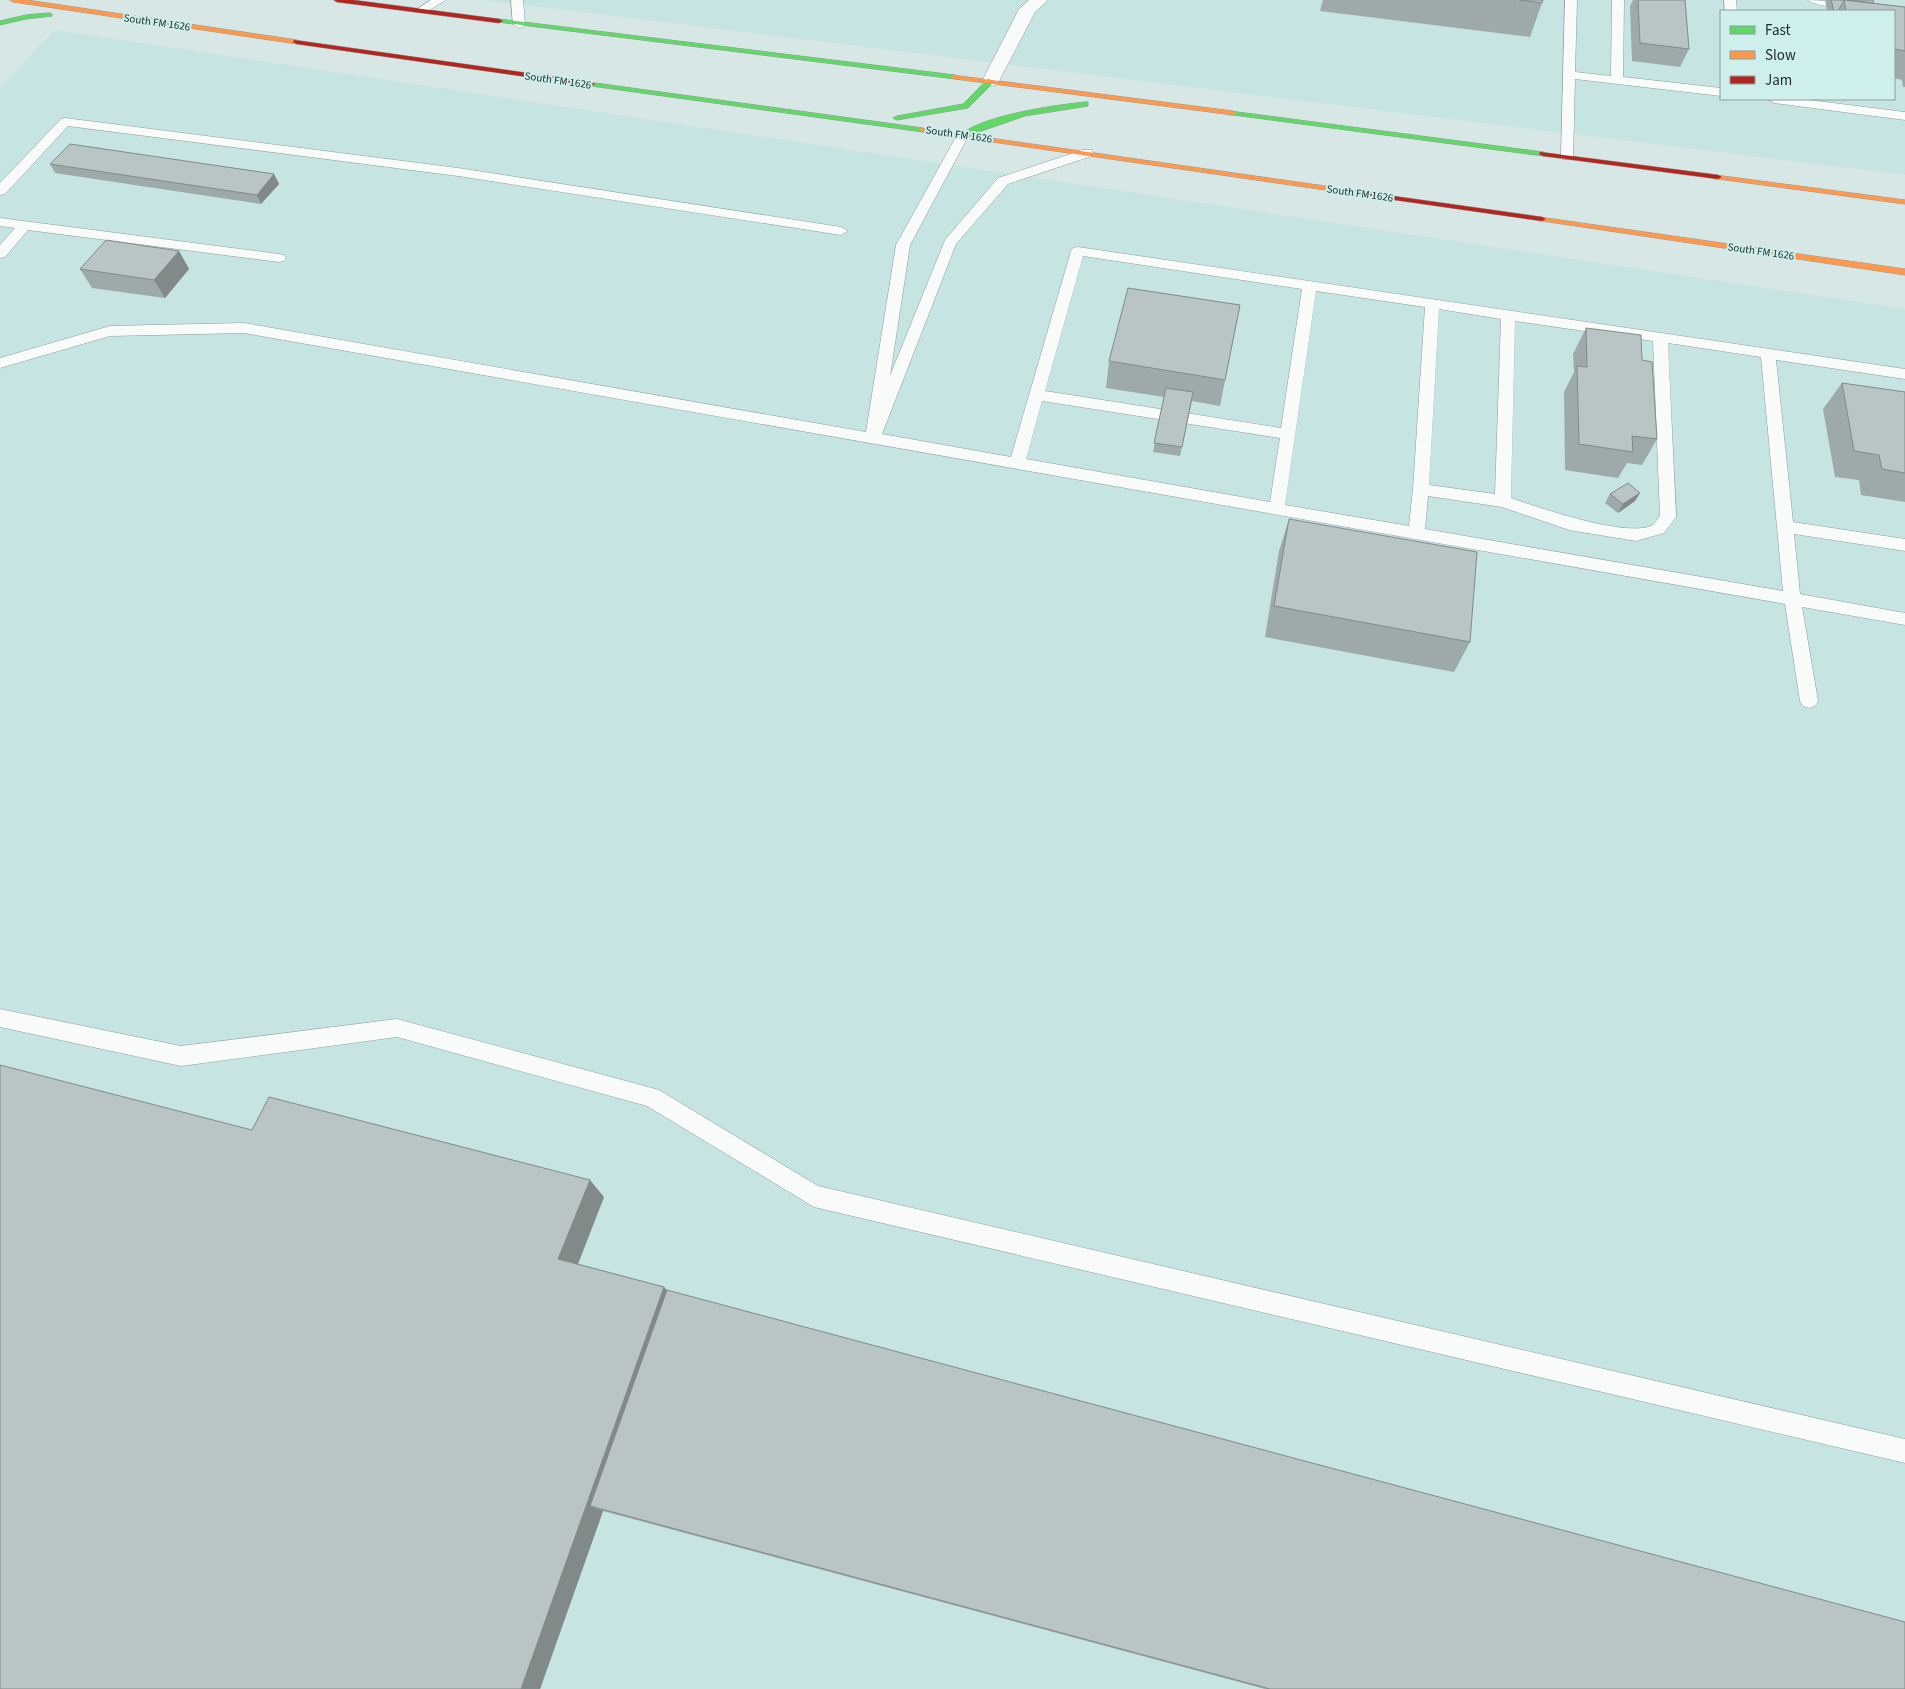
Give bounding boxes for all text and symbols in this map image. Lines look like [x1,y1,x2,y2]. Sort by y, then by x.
street label: South FM 1626 [123,10,192,35]
legend [1720,10,1895,100]
text: Fast [1765,20,1791,41]
text: Slow [1765,45,1796,66]
street label: South FM 1626 [524,68,593,93]
text: Jam [1765,70,1792,91]
street label: South FM 1626 [925,122,994,147]
street label: South FM 1626 [1326,181,1395,206]
street label: South FM 1626 [1727,239,1796,264]

